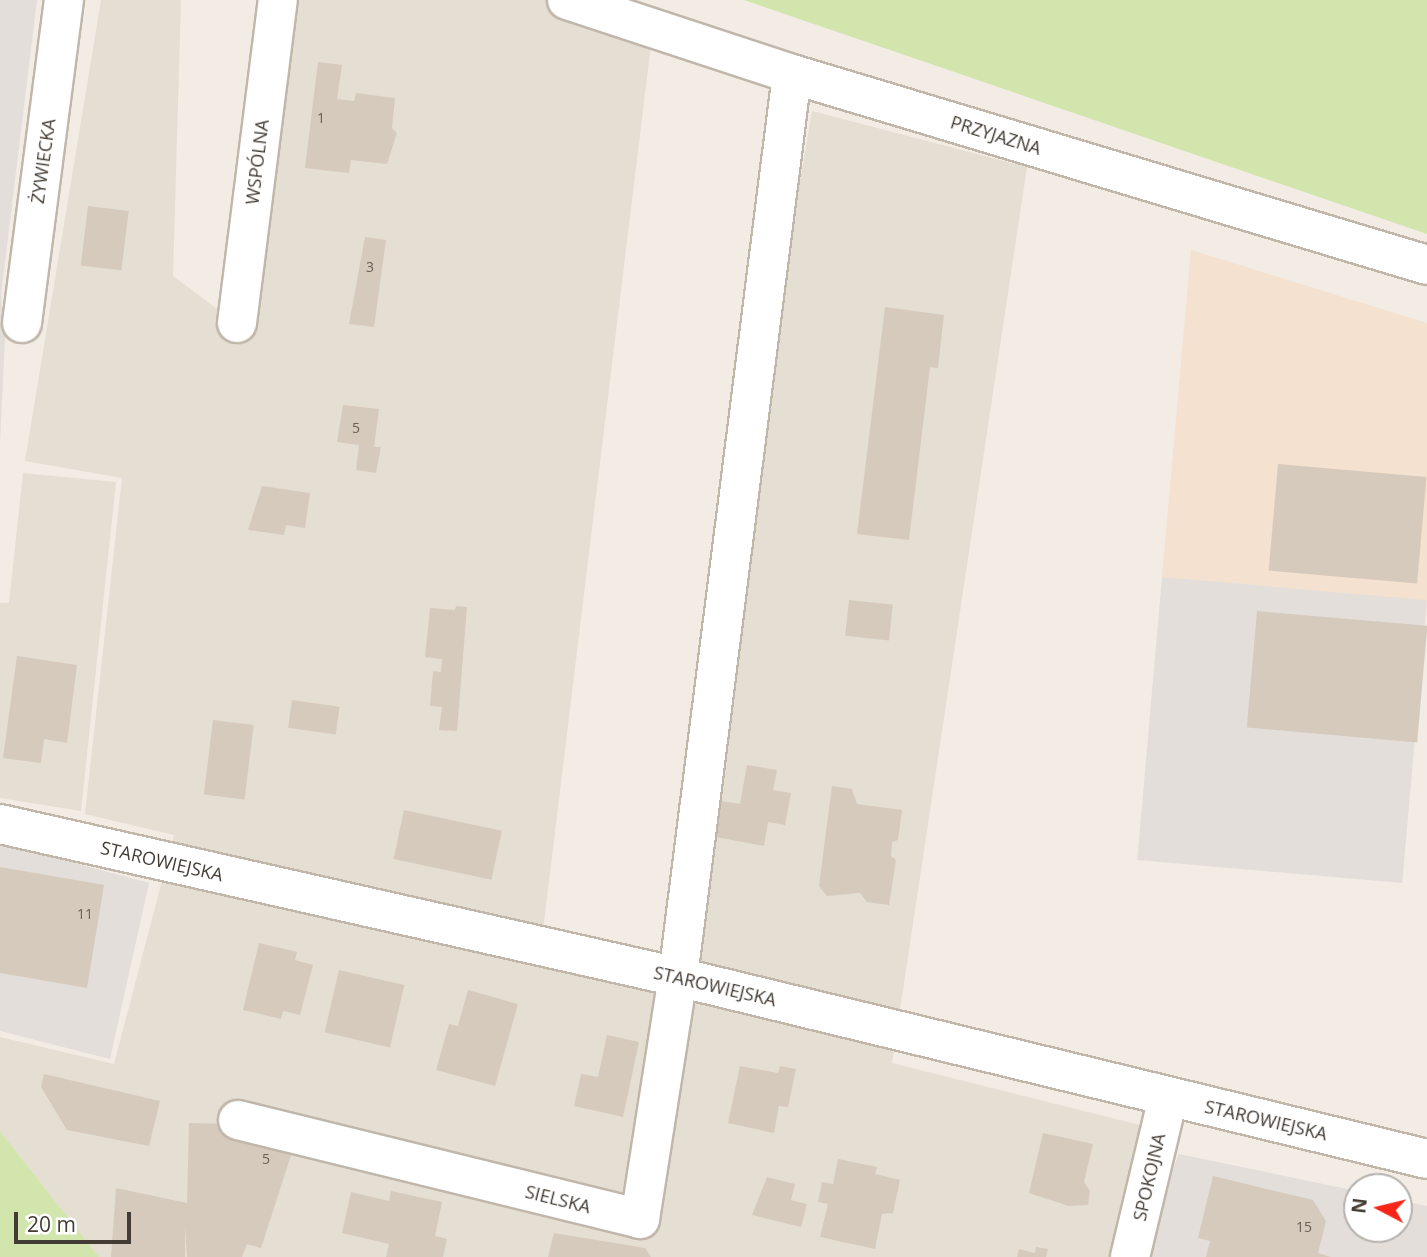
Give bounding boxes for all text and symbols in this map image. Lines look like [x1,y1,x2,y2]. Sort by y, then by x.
house number: 1 [317,110,325,126]
street label: PRZYJAZNA [948,111,1044,159]
street label: ŻYWIECKA [26,117,60,205]
street label: WSPÓLNA [241,118,273,206]
house number: 3 [366,259,374,275]
house number: 5 [352,420,360,436]
street label: STAROWIEJSKA [99,836,225,886]
house number: 11 [77,906,93,922]
street label: STAROWIEJSKA [652,961,778,1011]
street label: STAROWIEJSKA [1203,1095,1329,1145]
street label: SPOKOJNA [1128,1131,1170,1223]
house number: 5 [262,1151,270,1167]
north arrow [1343,1173,1413,1243]
street label: SIELSKA [523,1180,593,1218]
text: N [1345,1196,1373,1215]
scale bar [18,1198,135,1242]
text: 20 m [27,1210,76,1238]
house number: 15 [1296,1219,1312,1235]

